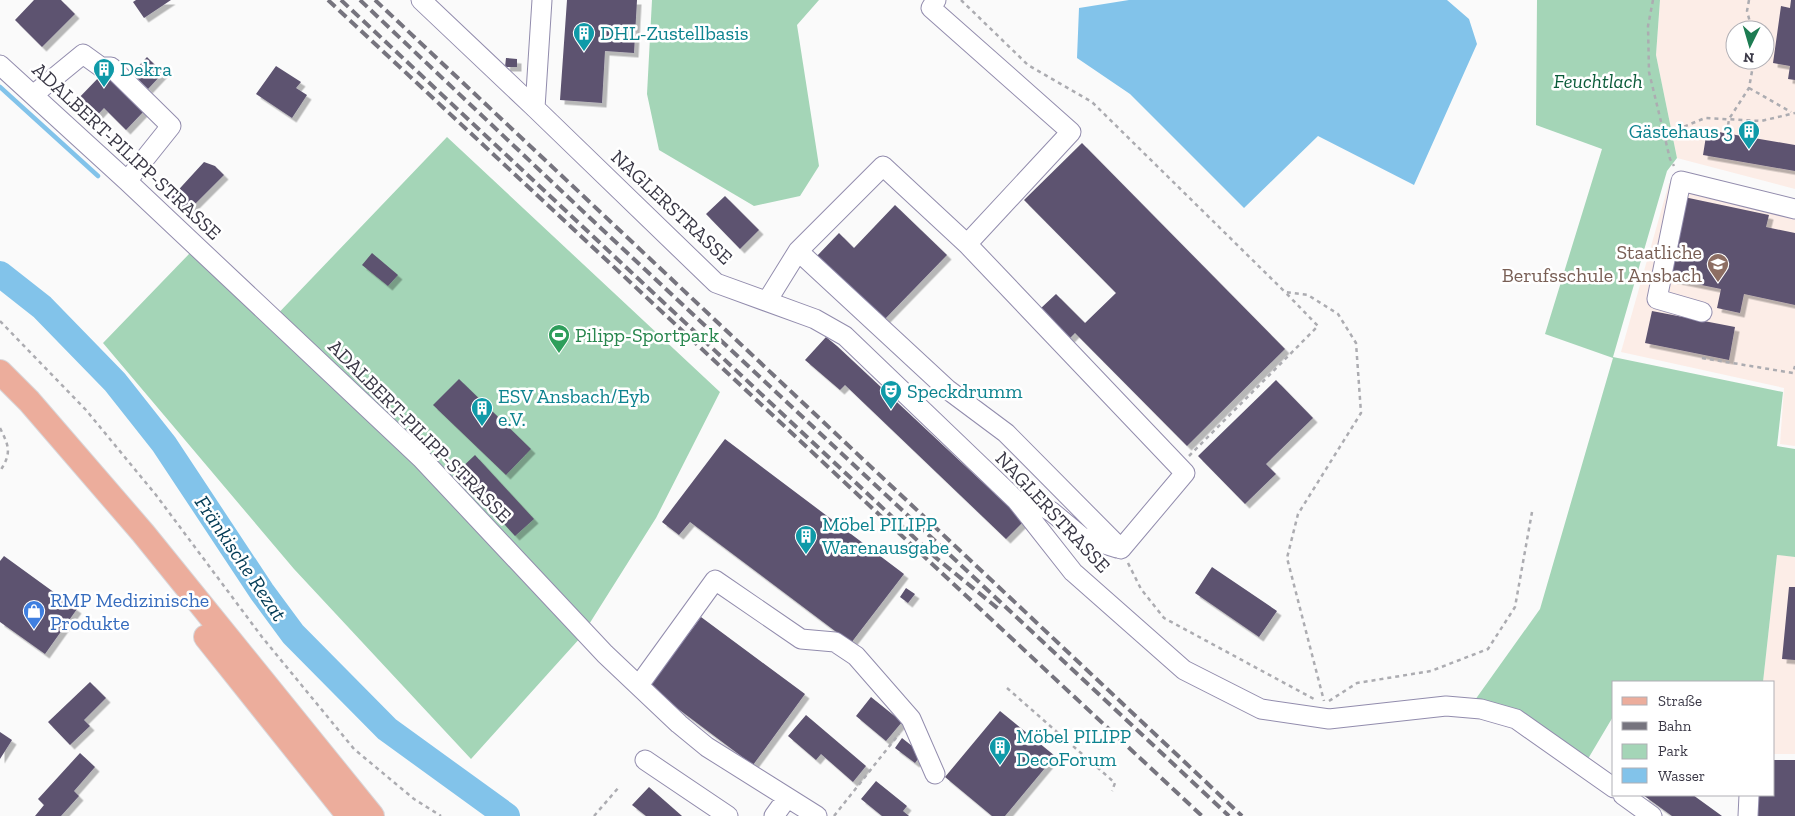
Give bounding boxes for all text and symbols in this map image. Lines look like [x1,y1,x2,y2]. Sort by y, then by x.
north arrow [1725,20,1775,70]
building icon: DHL-Zustellbasis [572,21,596,52]
place label: DHL-Zustellbasis [600,21,749,45]
text: N [1743,48,1755,66]
street label: ADALBERT-PILIPP-STRASSE [28,57,226,245]
building icon: Dekra [92,57,116,88]
place label: Dekra [120,57,172,81]
park label: Feuchtlach [1553,69,1643,93]
place label: Gästehaus 3 [1629,119,1733,143]
building icon: Gästehaus 3 [1737,119,1761,150]
street label: NAGLERSTRASSE [606,145,738,269]
place label: Staatliche Berufsschule I Ansbach [1502,240,1703,287]
school or university icon: Staatliche Berufsschule I Ansbach [1706,252,1730,283]
sports icon: Pilipp-Sportpark [547,323,571,354]
place label: Pilipp-Sportpark [575,323,720,347]
street label: ADALBERT-PILIPP-STRASSE [323,334,517,528]
theatre icon: Speckdrumm [879,379,903,410]
place label: Speckdrumm [907,379,1023,403]
place label: ESV Ansbach/Eyb e.V. [498,384,650,431]
building icon: ESV Ansbach/Eyb e.V. [470,396,494,427]
street label: NAGLERSTRASSE [991,446,1115,578]
water label: Fränkische Rezat [190,490,292,626]
place label: Möbel PILIPP Warenausgabe [822,512,949,559]
building icon: Möbel PILIPP Warenausgabe [794,524,818,555]
place label: RMP Medizinische Produkte [50,588,209,635]
shop icon: RMP Medizinische Produkte [22,599,46,630]
legend [1612,681,1775,796]
text: Straße [1658,692,1702,710]
text: Bahn [1658,717,1692,735]
place label: Möbel PILIPP DecoForum [1016,724,1131,771]
building icon: Möbel PILIPP DecoForum [988,735,1012,766]
text: Park [1658,742,1688,760]
text: Wasser [1658,767,1705,785]

